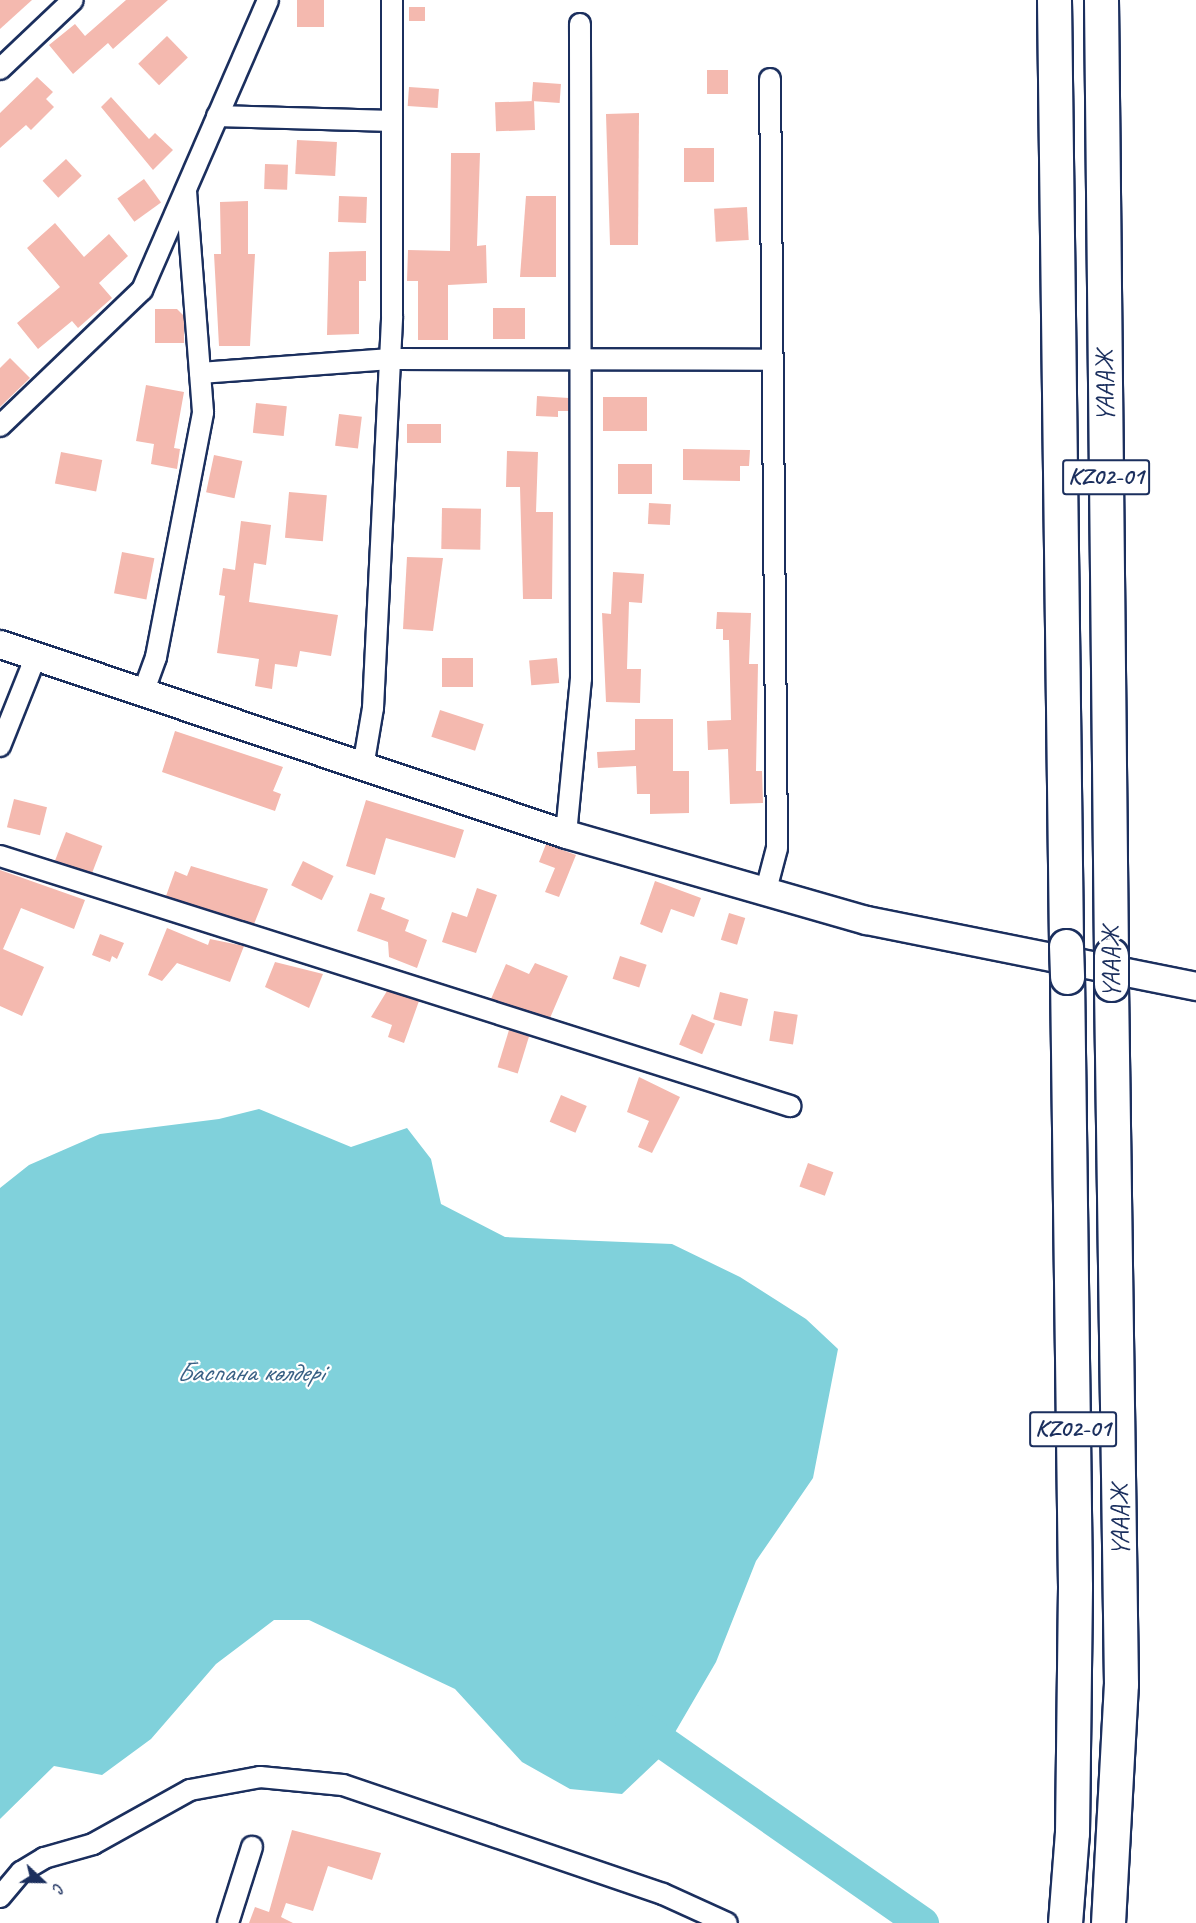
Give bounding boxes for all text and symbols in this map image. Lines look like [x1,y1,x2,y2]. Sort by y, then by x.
street label: ҮАААЖ [1089,350,1121,422]
road number: KZ02-01 [1061,456,1151,498]
street label: ҮАААЖ [1095,926,1127,998]
water label: Баспана көлдері [176,1357,324,1389]
road number: KZ02-01 [1028,1408,1118,1450]
street label: ҮАААЖ [1104,1484,1136,1556]
north arrow [12,1851,72,1911]
text: С [48,1880,69,1895]

